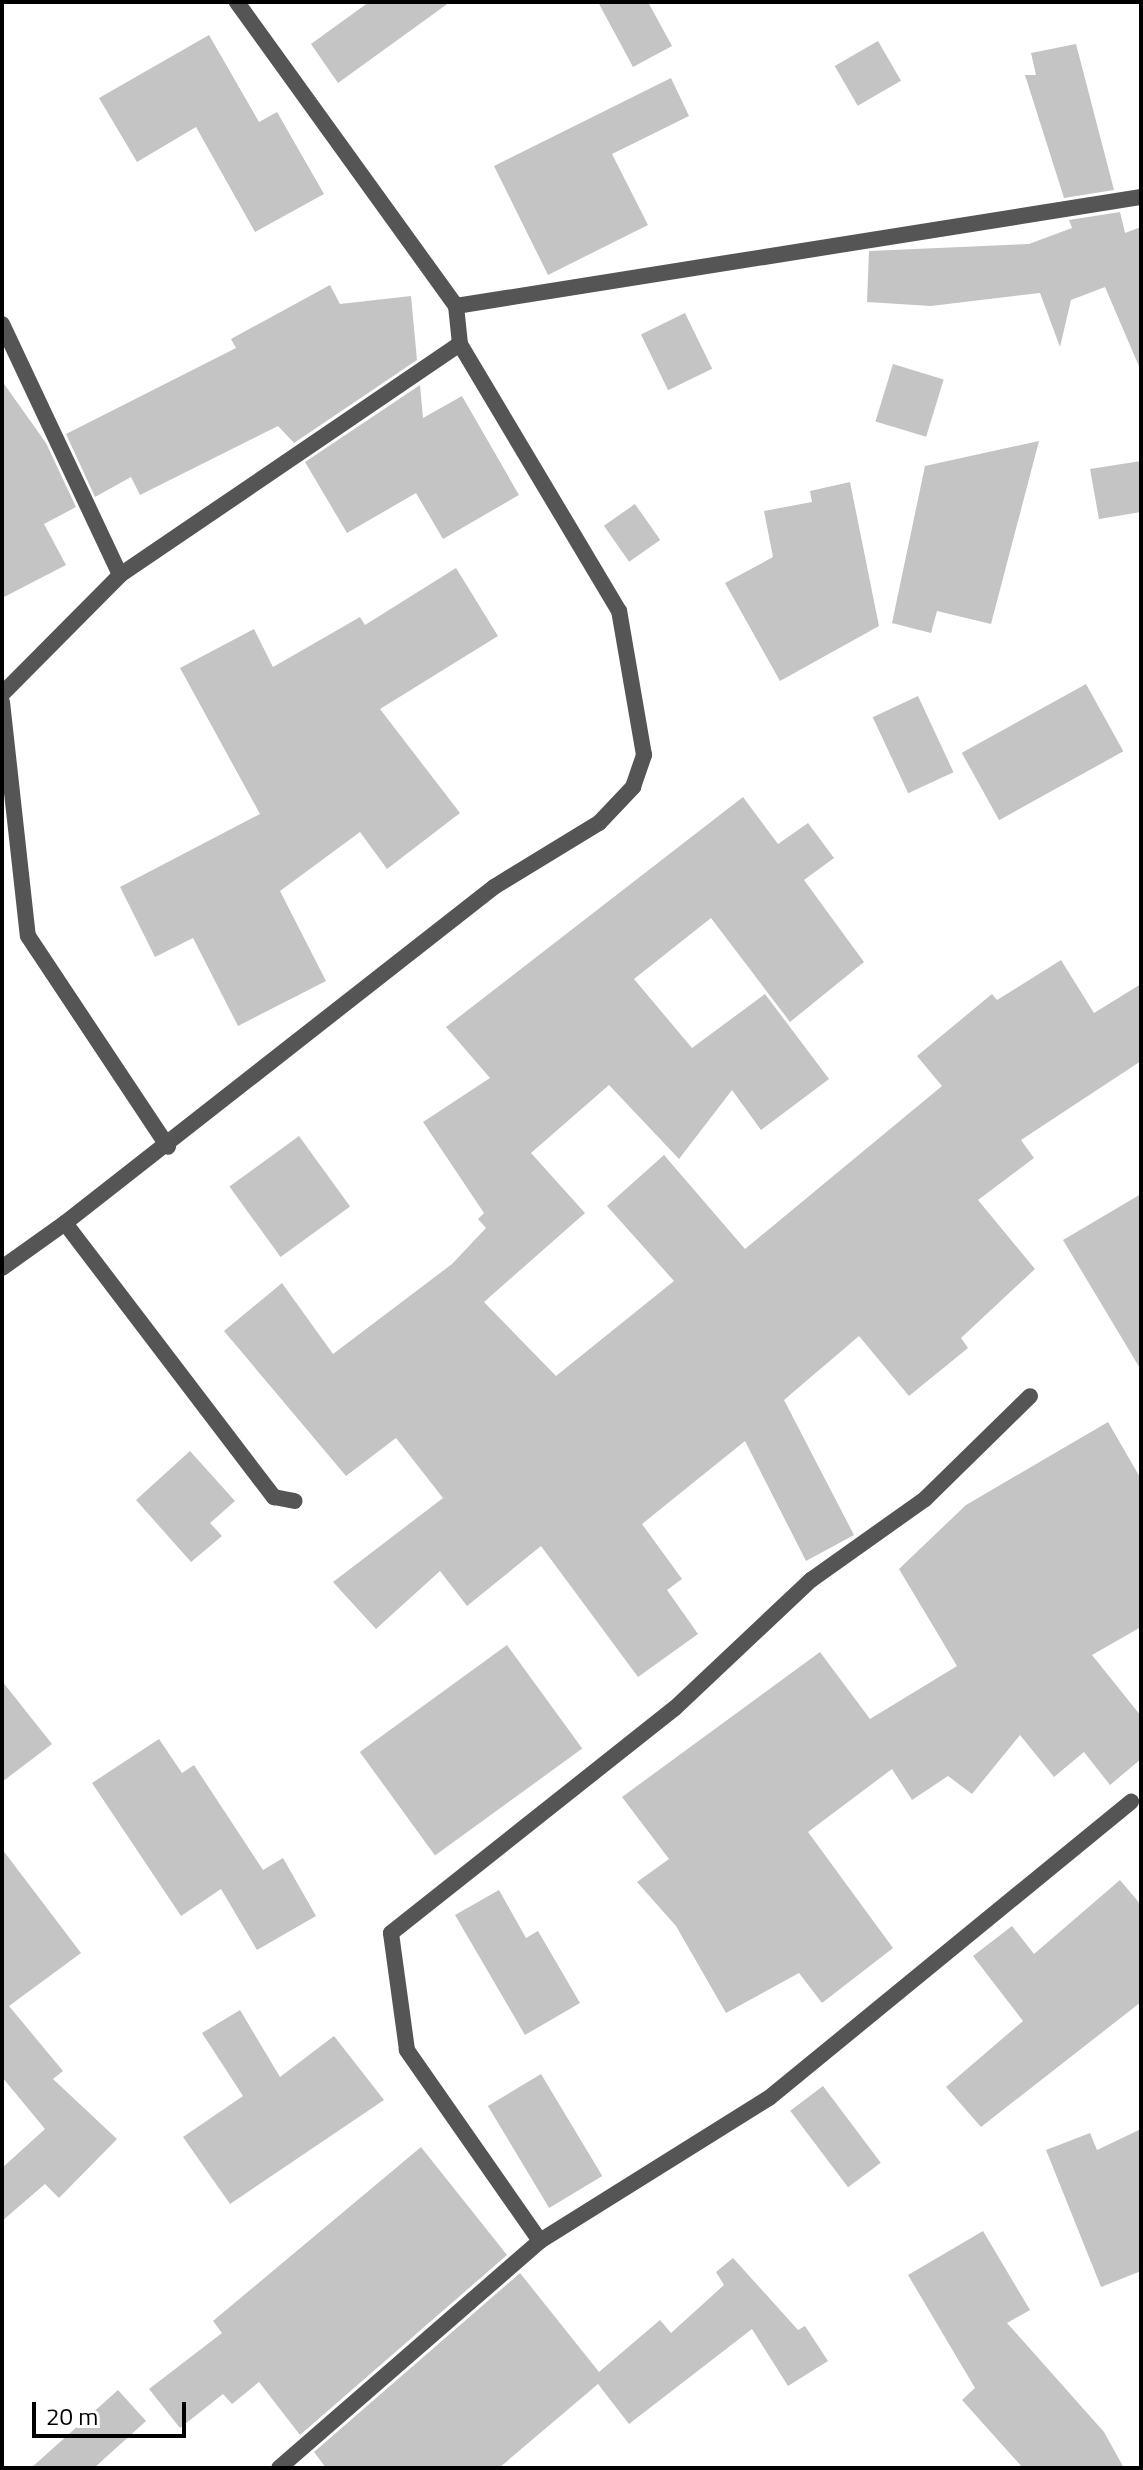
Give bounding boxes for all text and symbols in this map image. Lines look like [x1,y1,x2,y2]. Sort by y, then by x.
scale bar [36,2386,190,2436]
text: 20 m [46,2398,98,2434]

